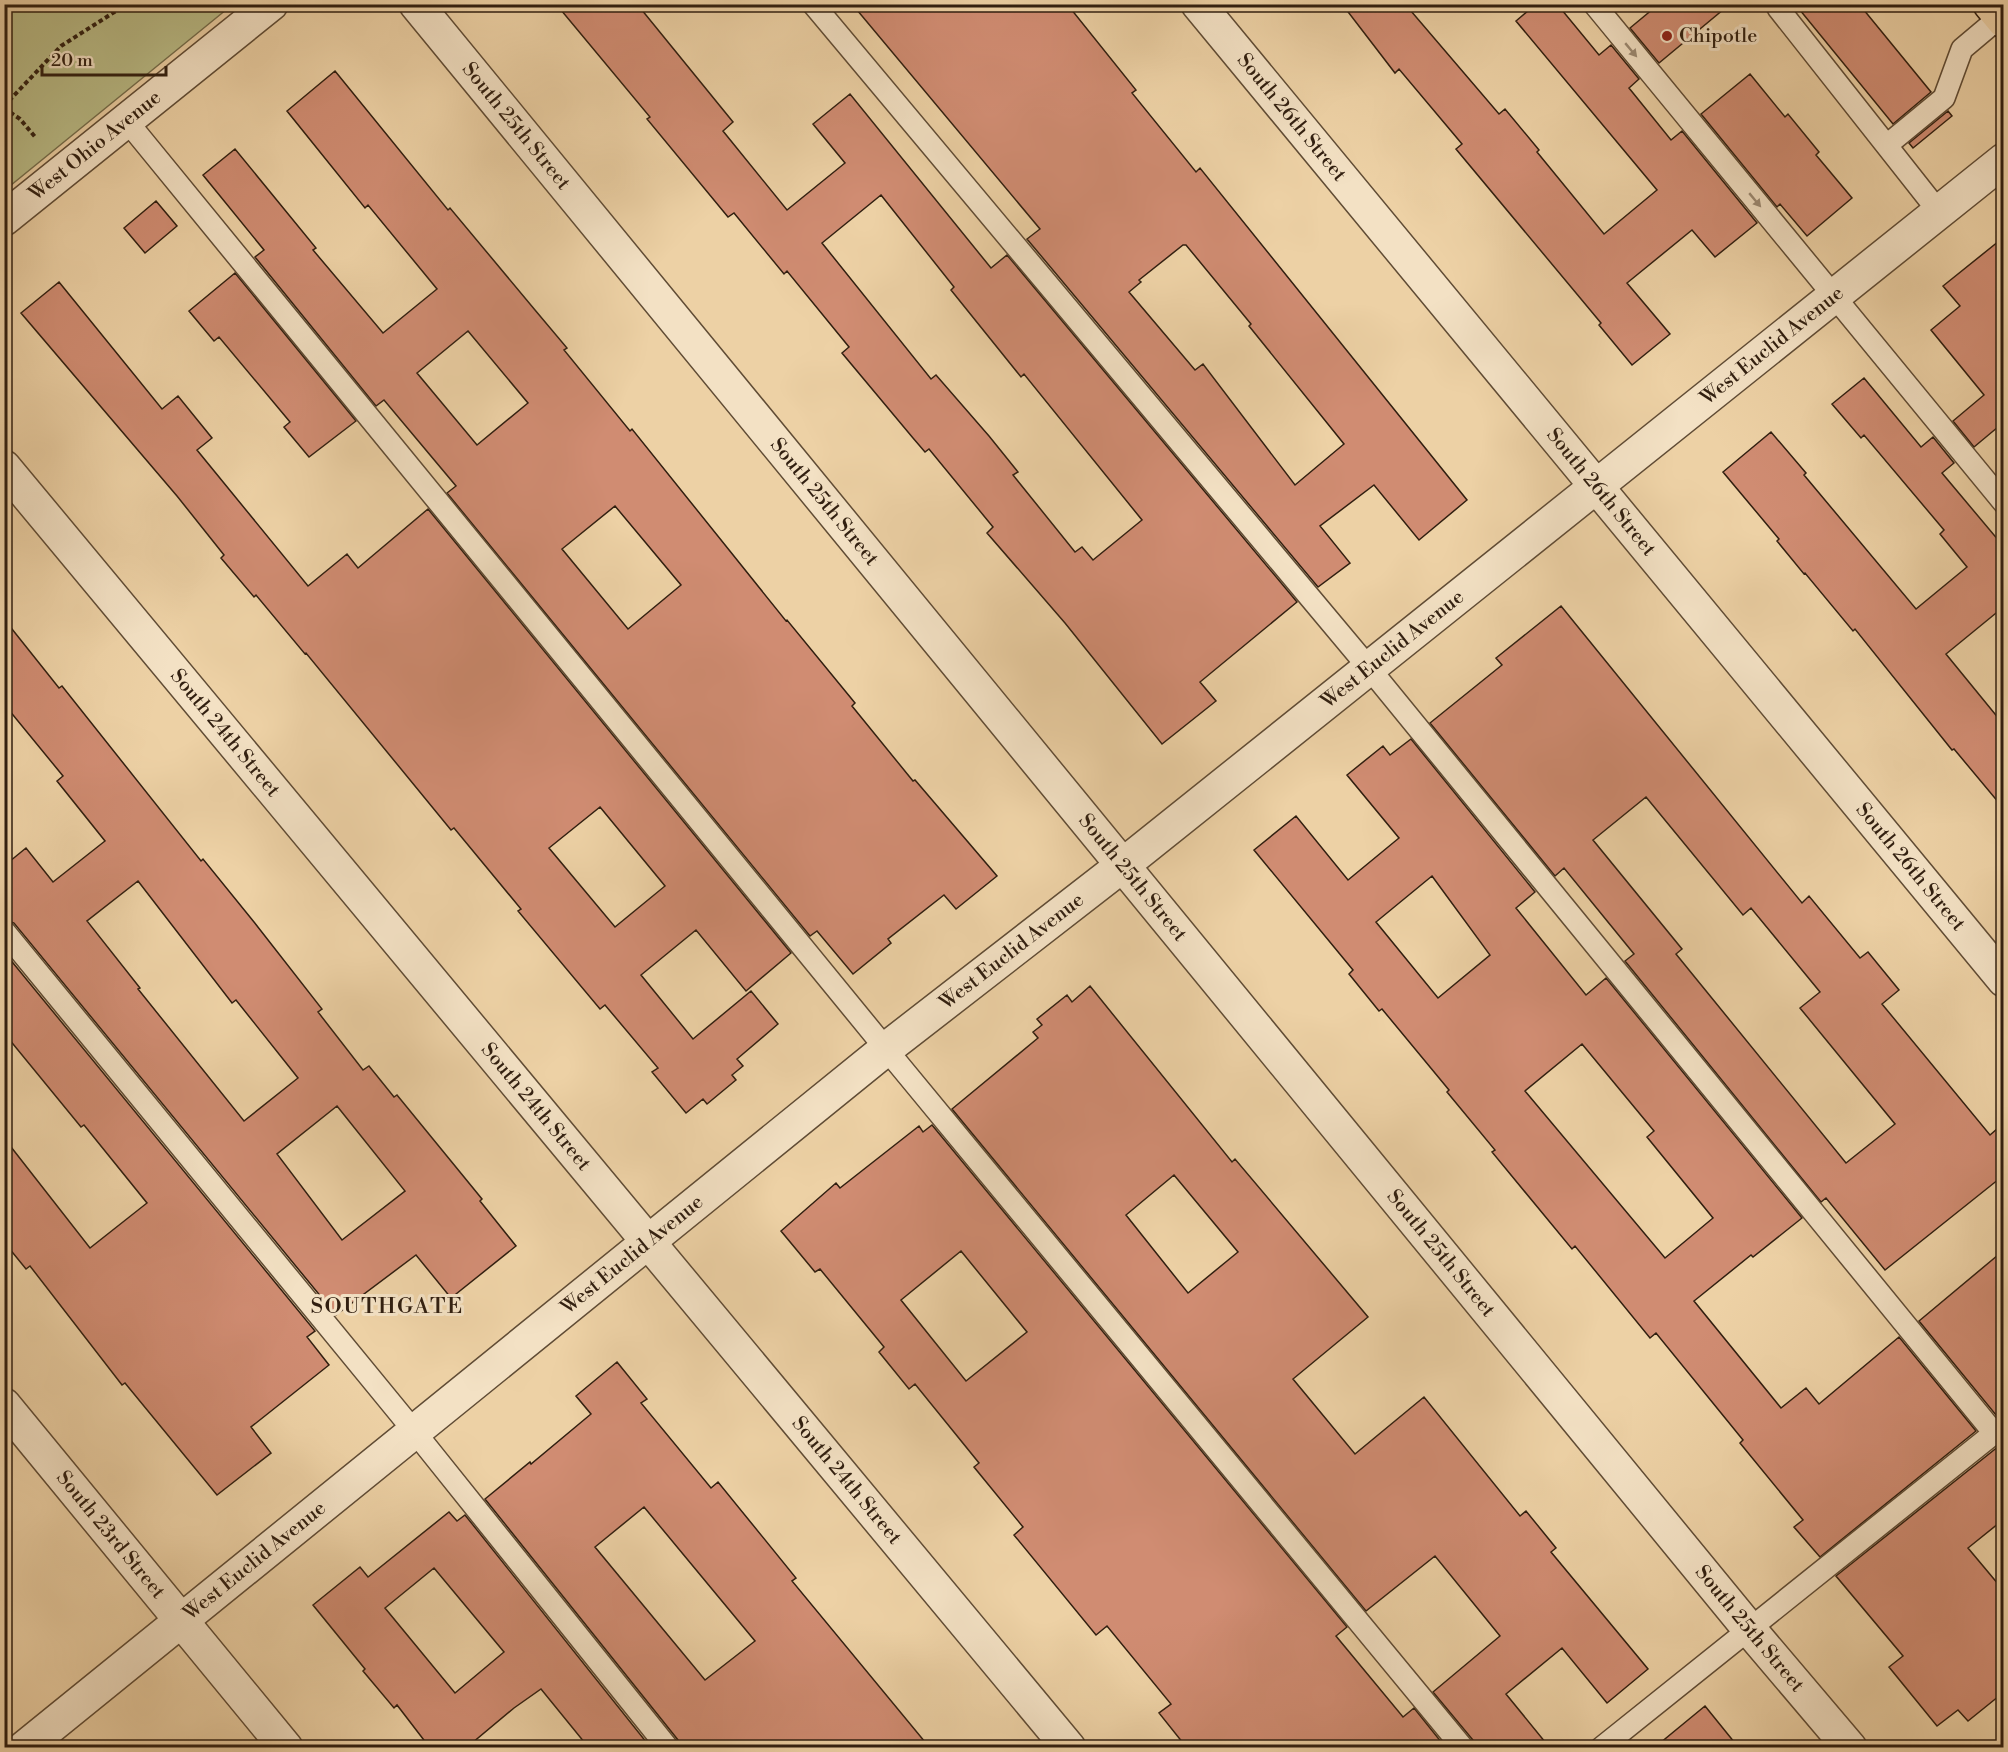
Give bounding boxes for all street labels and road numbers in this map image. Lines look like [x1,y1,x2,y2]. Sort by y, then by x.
street label: South 26th Street [1231,48,1352,187]
street label: South 25th Street [457,57,576,195]
street label: West Ohio Avenue [23,85,166,207]
street label: West Euclid Avenue [1695,281,1849,411]
street label: South 26th Street [1541,423,1661,561]
street label: South 25th Street [765,433,884,571]
street label: West Euclid Avenue [1315,585,1469,715]
street label: South 24th Street [165,664,286,802]
street label: South 26th Street [1850,798,1971,936]
street label: South 25th Street [1073,809,1192,947]
street label: West Euclid Avenue [934,887,1089,1016]
street label: South 24th Street [476,1038,596,1176]
street label: South 25th Street [1381,1184,1501,1322]
street label: West Euclid Avenue [555,1190,709,1321]
street label: South 24th Street [786,1411,907,1550]
street label: South 23rd Street [51,1466,171,1604]
street label: West Euclid Avenue [178,1496,331,1627]
street label: South 25th Street [1690,1560,1810,1697]

